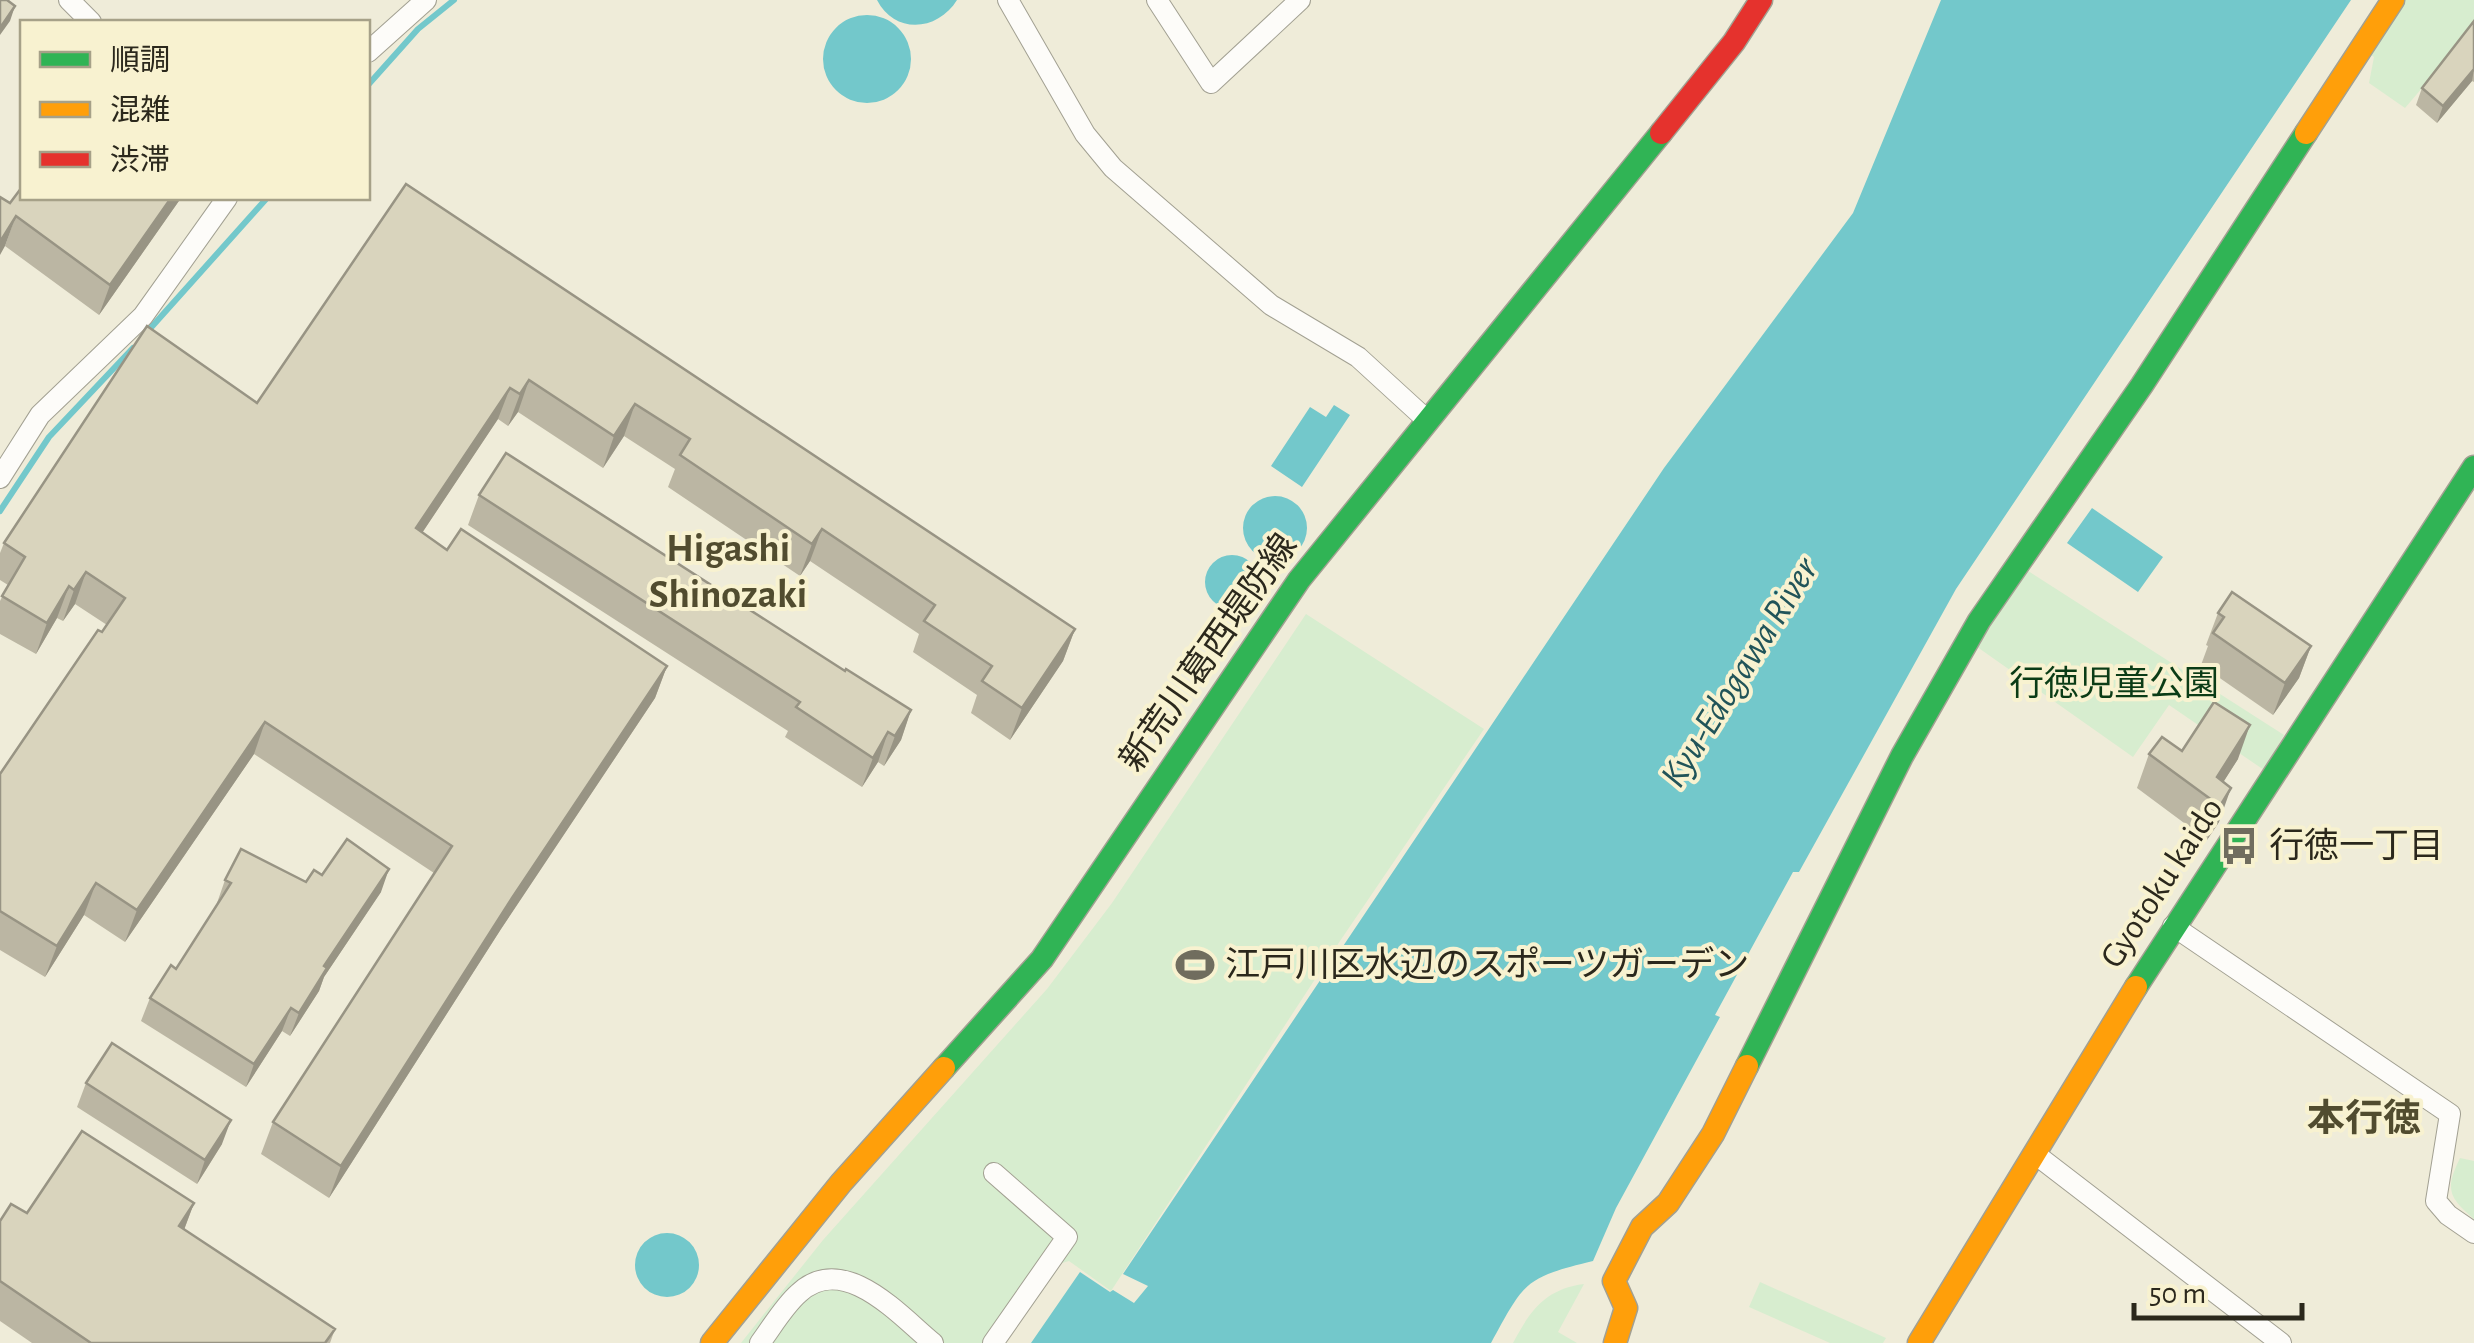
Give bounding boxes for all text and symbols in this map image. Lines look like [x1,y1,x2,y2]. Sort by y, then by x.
legend [20,20,370,200]
text: 順調 [110,45,170,76]
text: 混雑 [110,94,170,126]
text: 渋滞 [110,144,170,176]
street label: 新荒川葛西堤防線 [1113,527,1304,778]
district label: Higashi Shinozaki [649,529,807,615]
water label: Kyu-Edogawa River [1654,550,1826,794]
park label: 行徳児童公園 [2009,665,2219,702]
street label: Gyotoku kaido [2094,792,2230,974]
bus stop icon: 行徳一丁目 [2218,825,2260,867]
place label: 行徳一丁目 [2269,827,2444,864]
sports icon: 江戸川区水辺のスポーツガーデン [1174,944,1216,986]
place label: 江戸川区水辺のスポーツガーデン [1225,945,1749,983]
district label: 本行徳 [2307,1098,2421,1139]
scale bar [2134,1258,2302,1320]
text: 50 m [2149,1279,2206,1309]

